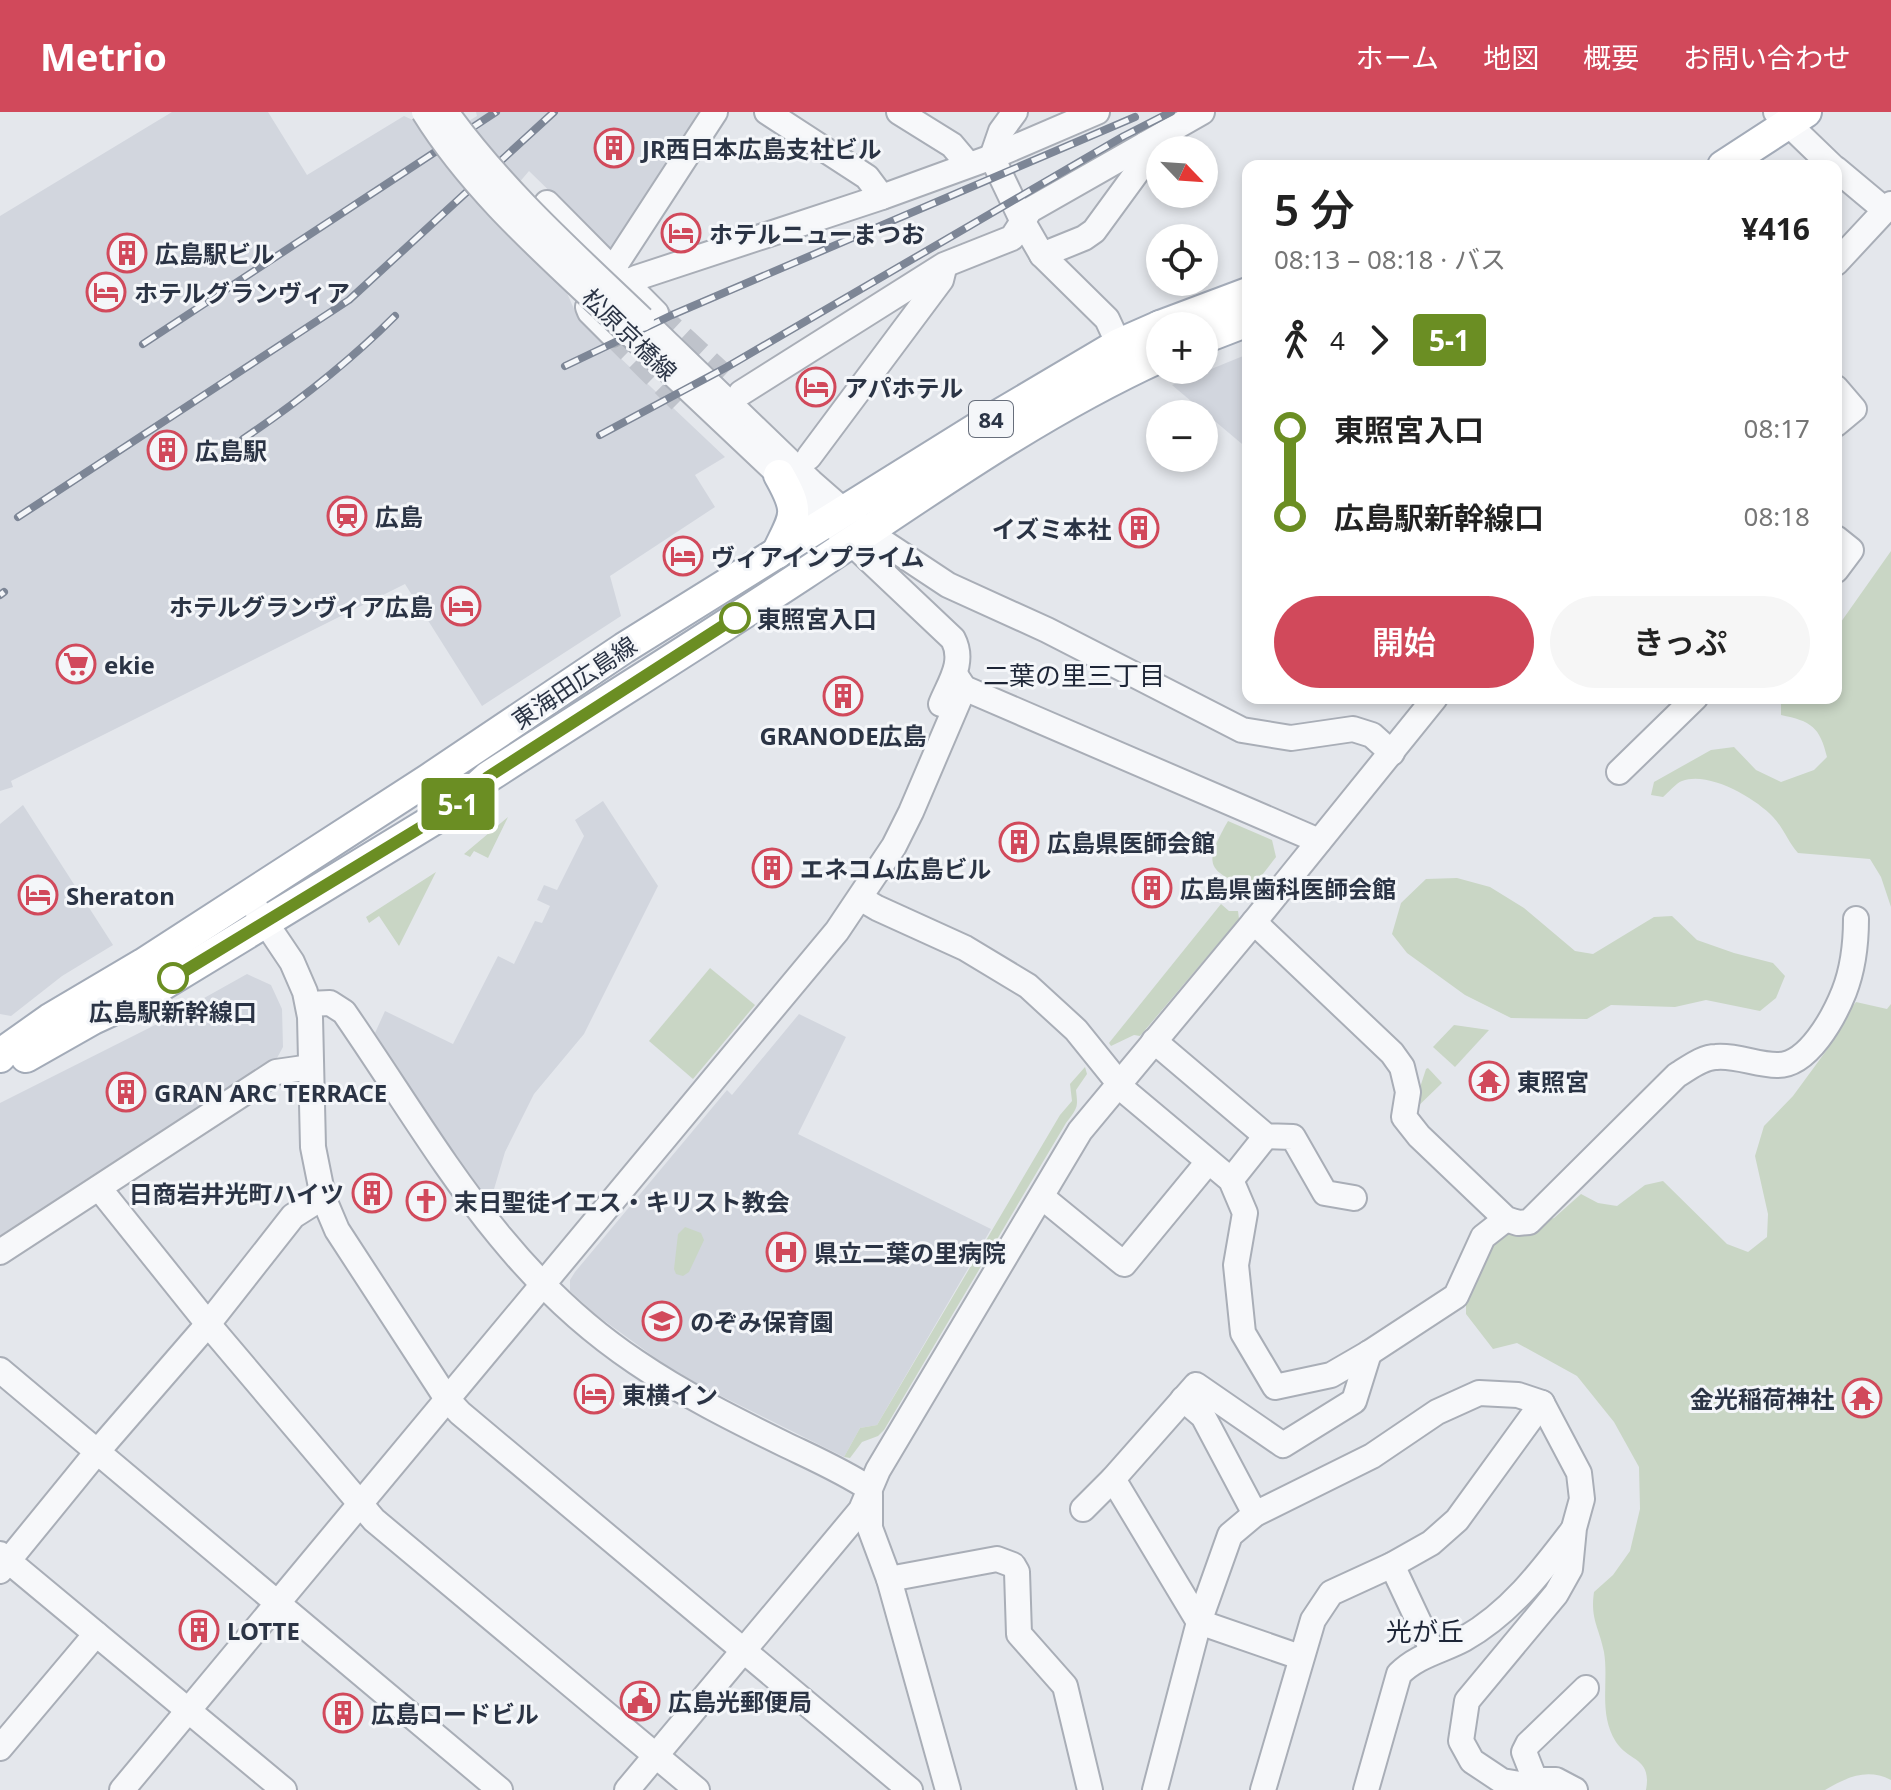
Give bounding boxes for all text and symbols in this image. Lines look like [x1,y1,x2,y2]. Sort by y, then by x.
text: Metrio [40,30,167,82]
text: ホーム [1356,38,1439,76]
text: 地図 [1483,38,1539,76]
text: 概要 [1583,38,1639,76]
text: お問い合わせ [1683,38,1851,76]
building icon: JR西日本広島支社ビル [593,127,635,169]
place label: JR西日本広島支社ビル [640,132,882,165]
north arrow [1146,136,1218,208]
map controls [1146,136,1218,472]
text: 5 分 [1274,179,1355,239]
text: ¥416 [1741,208,1810,249]
hotel icon: ホテルニューまつお [660,212,702,254]
place label: ホテルニューまつお [709,217,925,250]
button: locate [1146,224,1218,296]
building icon: 広島駅ビル [106,232,148,274]
place label: 広島駅ビル [155,237,275,270]
text: 08:13 – 08:18 · バス [1274,241,1506,277]
hotel icon: ホテルグランヴィア [85,271,127,313]
place label: ホテルグランヴィア [134,276,350,309]
street label: 松原京橋線 [575,280,685,388]
button: + [1146,312,1218,384]
icon: walk [1274,318,1318,362]
icon: forward [1357,318,1401,362]
text: 5-1 [1429,321,1470,359]
text: 4 [1330,322,1345,358]
hotel icon: アパホテル [795,366,837,408]
place label: アパホテル [844,371,964,404]
button: − [1146,400,1218,472]
road number: 84 [969,401,1013,437]
text: 東照宮入口 [1334,409,1484,450]
text: 08:17 [1744,410,1810,446]
building icon: 広島駅 [146,429,188,471]
place label: 広島駅 [195,434,267,467]
station icon: 広島 [326,495,368,537]
text: 広島駅新幹線口 [1334,497,1544,538]
text: 08:18 [1744,498,1810,534]
place label: 広島 [375,500,423,533]
building icon: イズミ本社 [1118,507,1160,549]
place label: イズミ本社 [992,512,1111,545]
hotel icon: ヴィアインプライム [662,535,704,577]
place label: ヴィアインプライム [711,540,925,573]
hotel icon: ホテルグランヴィア広島 [440,585,482,627]
place label: ホテルグランヴィア広島 [169,590,433,623]
button: 開始 [1274,596,1534,688]
button: きっぷ [1550,596,1810,688]
place label: 東照宮入口 [757,602,877,635]
marker: 東照宮入口 [720,603,750,633]
street label: 東海田広島線 [505,628,643,736]
supermarket icon: ekie [55,643,97,685]
place label: ekie [104,648,155,681]
district label: 二葉の里三丁目 [983,657,1165,693]
building icon: GRANODE広島 [822,675,864,717]
place label: GRANODE広島 [759,719,927,752]
line badge: 5-1 [412,778,504,830]
text: 5-1 [438,785,479,823]
building icon: 広島県医師会館 [998,821,1040,863]
place label: 広島県医師会館 [1047,826,1215,859]
building icon: エネコム広島ビル [751,847,793,889]
place label: エネコム広島ビル [800,852,992,885]
building icon: 広島県歯科医師会館 [1131,867,1173,909]
place label: 広島県歯科医師会館 [1180,872,1396,905]
hotel icon: Sheraton [17,874,59,916]
place label: Sheraton [66,879,175,912]
marker: 広島駅新幹線口 [158,963,188,993]
place label: 広島駅新幹線口 [89,995,257,1028]
temple icon: 東照宮 [1468,1060,1510,1102]
place label: 東照宮 [1517,1065,1589,1098]
building icon: GRAN ARC TERRACE [105,1071,147,1113]
place label: GRAN ARC TERRACE [154,1076,387,1109]
building icon: 日商岩井光町ハイツ [351,1172,393,1214]
place label: 日商岩井光町ハイツ [128,1177,344,1210]
church icon: 末日聖徒イエス・キリスト教会 [405,1180,447,1222]
place label: 末日聖徒イエス・キリスト教会 [454,1185,790,1218]
hospital icon: 県立二葉の里病院 [765,1231,807,1273]
place label: 県立二葉の里病院 [814,1236,1006,1269]
school or university icon: のぞみ保育園 [641,1300,683,1342]
place label: のぞみ保育園 [690,1305,834,1338]
hotel icon: 東横イン [573,1373,615,1415]
temple icon: 金光稲荷神社 [1841,1377,1883,1419]
place label: 東横イン [622,1378,718,1411]
place label: 金光稲荷神社 [1690,1382,1834,1415]
building icon: LOTTE [178,1609,220,1651]
district label: 光が丘 [1386,1613,1464,1649]
place label: LOTTE [227,1614,300,1647]
public building icon: 広島光郵便局 [619,1680,661,1722]
place label: 広島光郵便局 [668,1685,812,1718]
building icon: 広島ロードビル [322,1692,364,1734]
place label: 広島ロードビル [371,1697,539,1730]

